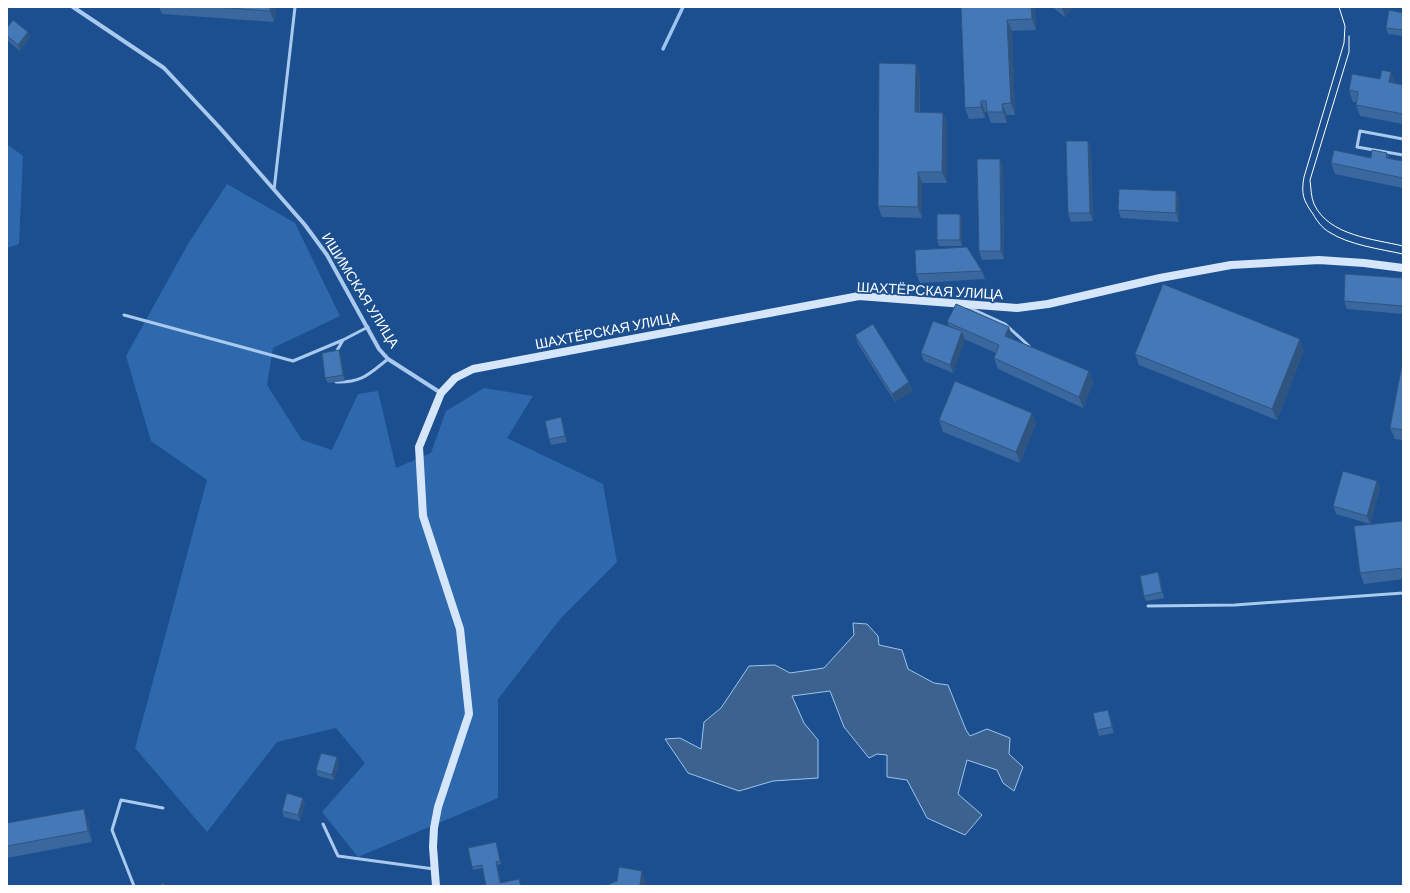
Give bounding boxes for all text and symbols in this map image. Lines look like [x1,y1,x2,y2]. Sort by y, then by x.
street label: ИШИМСКАЯ УЛИЦА [319,229,404,351]
street label: ШАХТЁРСКАЯ УЛИЦА [856,278,1004,302]
street label: ШАХТЁРСКАЯ УЛИЦА [533,308,681,352]

